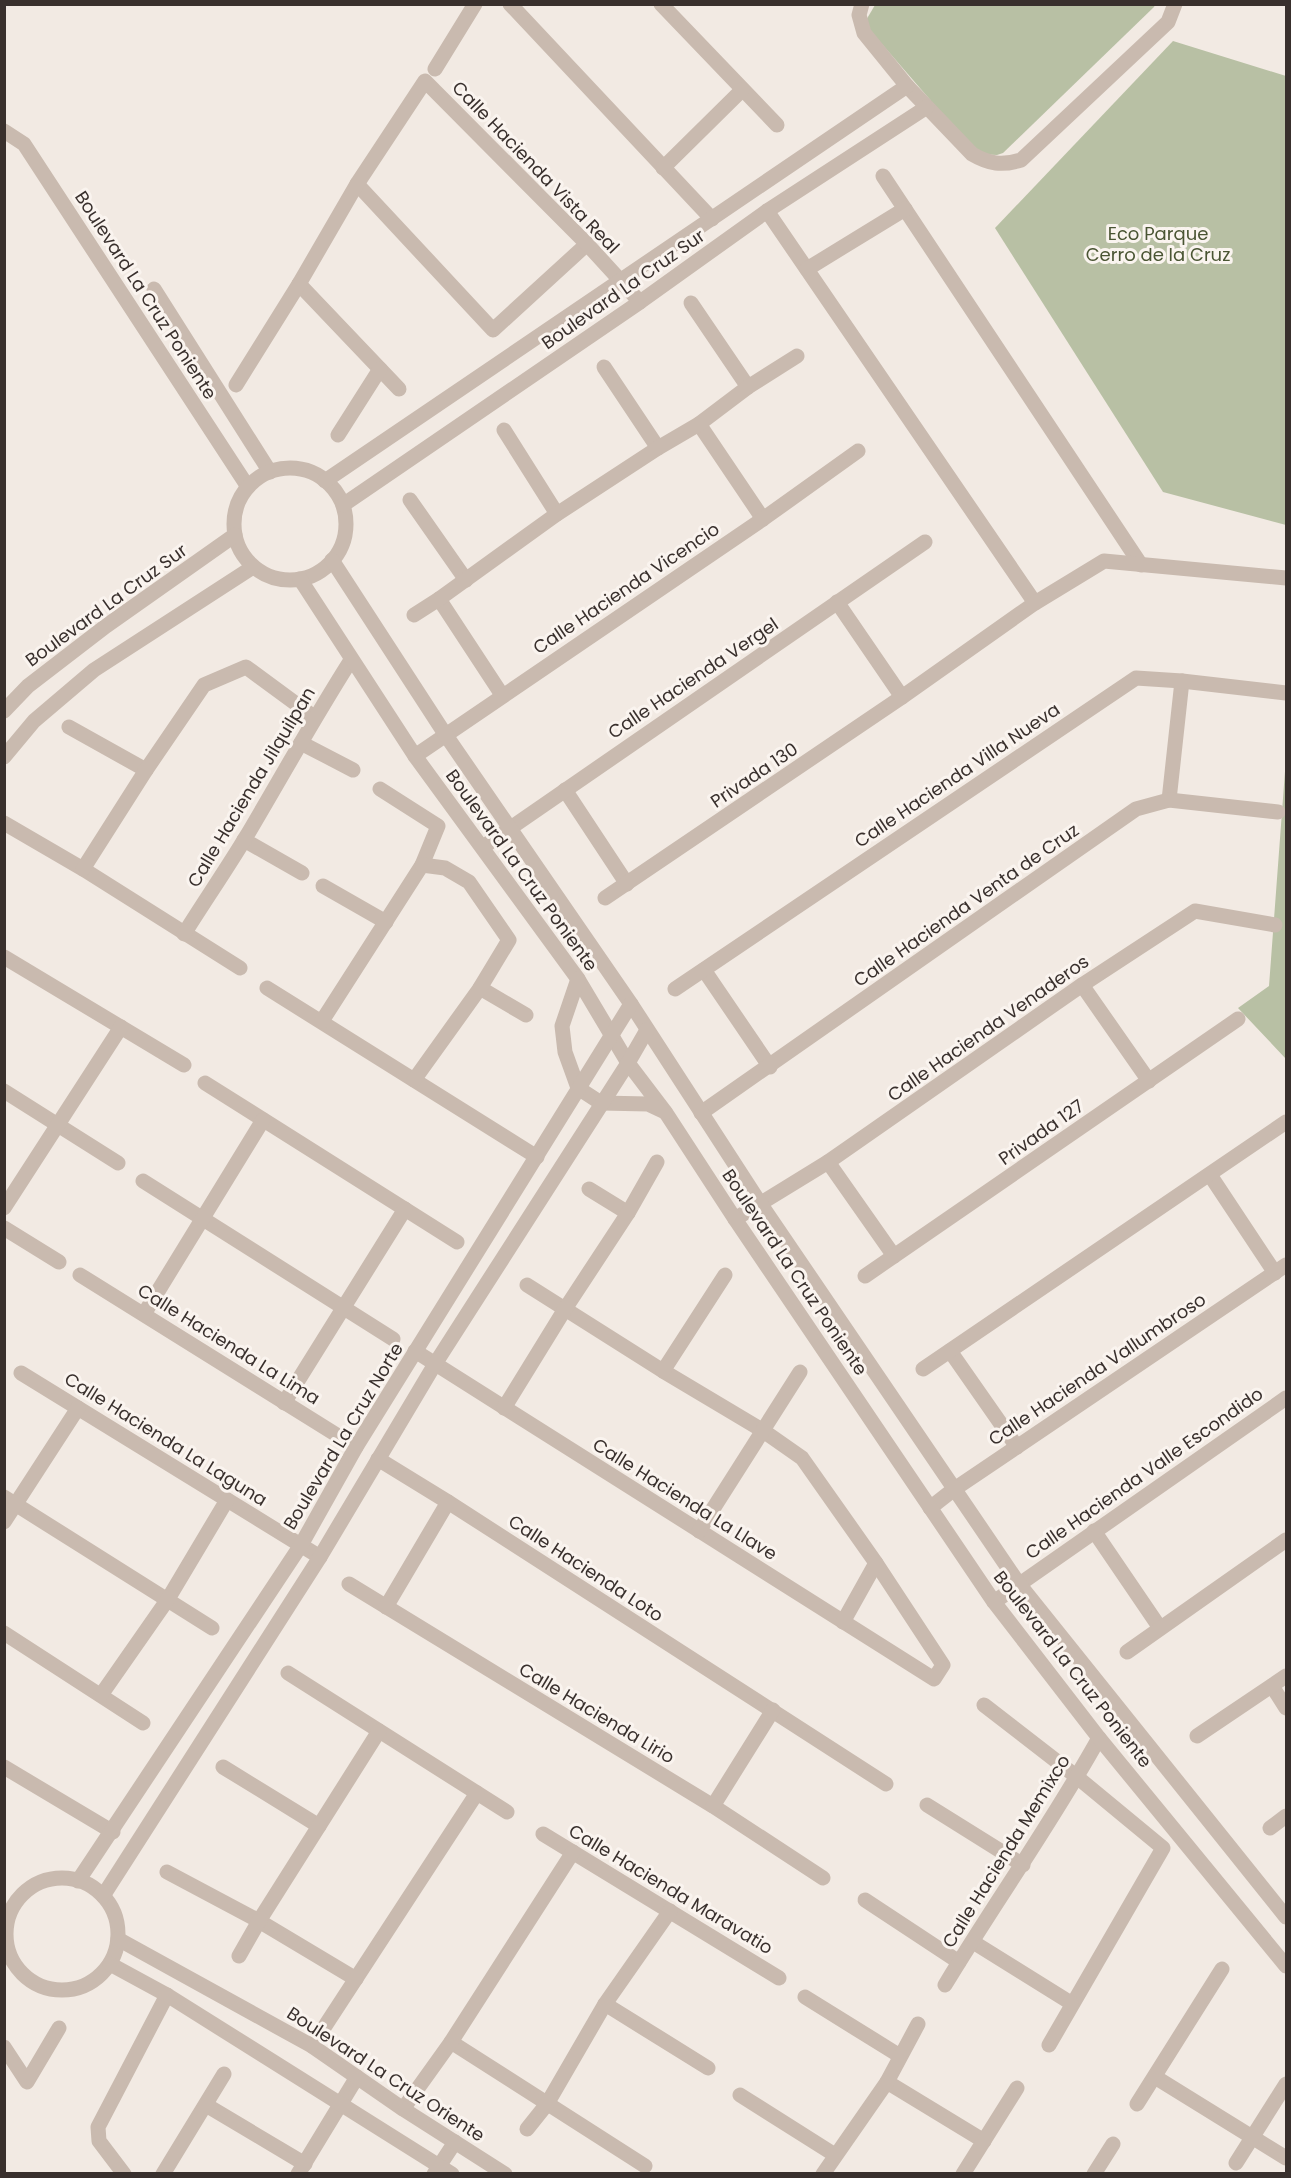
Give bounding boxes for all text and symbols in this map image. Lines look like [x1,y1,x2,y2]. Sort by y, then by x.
street label: Calle Hacienda Vista Real [447,75,625,259]
street label: Boulevard La Cruz Poniente [69,186,223,404]
park label: Eco Parque Cerro de la Cruz [1086,221,1230,267]
street label: Boulevard La Cruz Sur [536,223,710,355]
street label: Calle Hacienda Vicencio [528,516,724,660]
street label: Boulevard La Cruz Sur [20,538,192,672]
street label: Calle Hacienda Vergel [603,612,783,744]
street label: Calle Hacienda Jilquilpan [181,682,321,892]
street label: Calle Hacienda Villa Nueva [849,697,1065,853]
street label: Privada 130 [705,736,803,814]
street label: Boulevard La Cruz Poniente [440,764,604,976]
street label: Calle Hacienda Venta de Cruz [848,817,1084,993]
street label: Calle Hacienda Venaderos [882,949,1094,1107]
street label: Privada 127 [993,1093,1089,1171]
street label: Boulevard La Cruz Poniente [716,1164,874,1380]
street label: Calle Hacienda La Lima [133,1278,325,1410]
street label: Calle Hacienda Vallumbroso [983,1287,1211,1451]
street label: Boulevard La Cruz Norte [277,1338,409,1534]
street label: Calle Hacienda La Laguna [60,1366,272,1512]
street label: Calle Hacienda Valle Escondido [1020,1381,1268,1565]
street label: Calle Hacienda La Llave [588,1432,782,1566]
street label: Calle Hacienda Loto [504,1508,668,1628]
street label: Boulevard La Cruz Poniente [988,1565,1158,1773]
street label: Calle Hacienda Lirio [514,1657,680,1769]
street label: Calle Hacienda Memixco [936,1750,1076,1952]
street label: Calle Hacienda Maravatio [564,1818,778,1960]
street label: Boulevard La Cruz Oriente [282,2001,490,2147]

